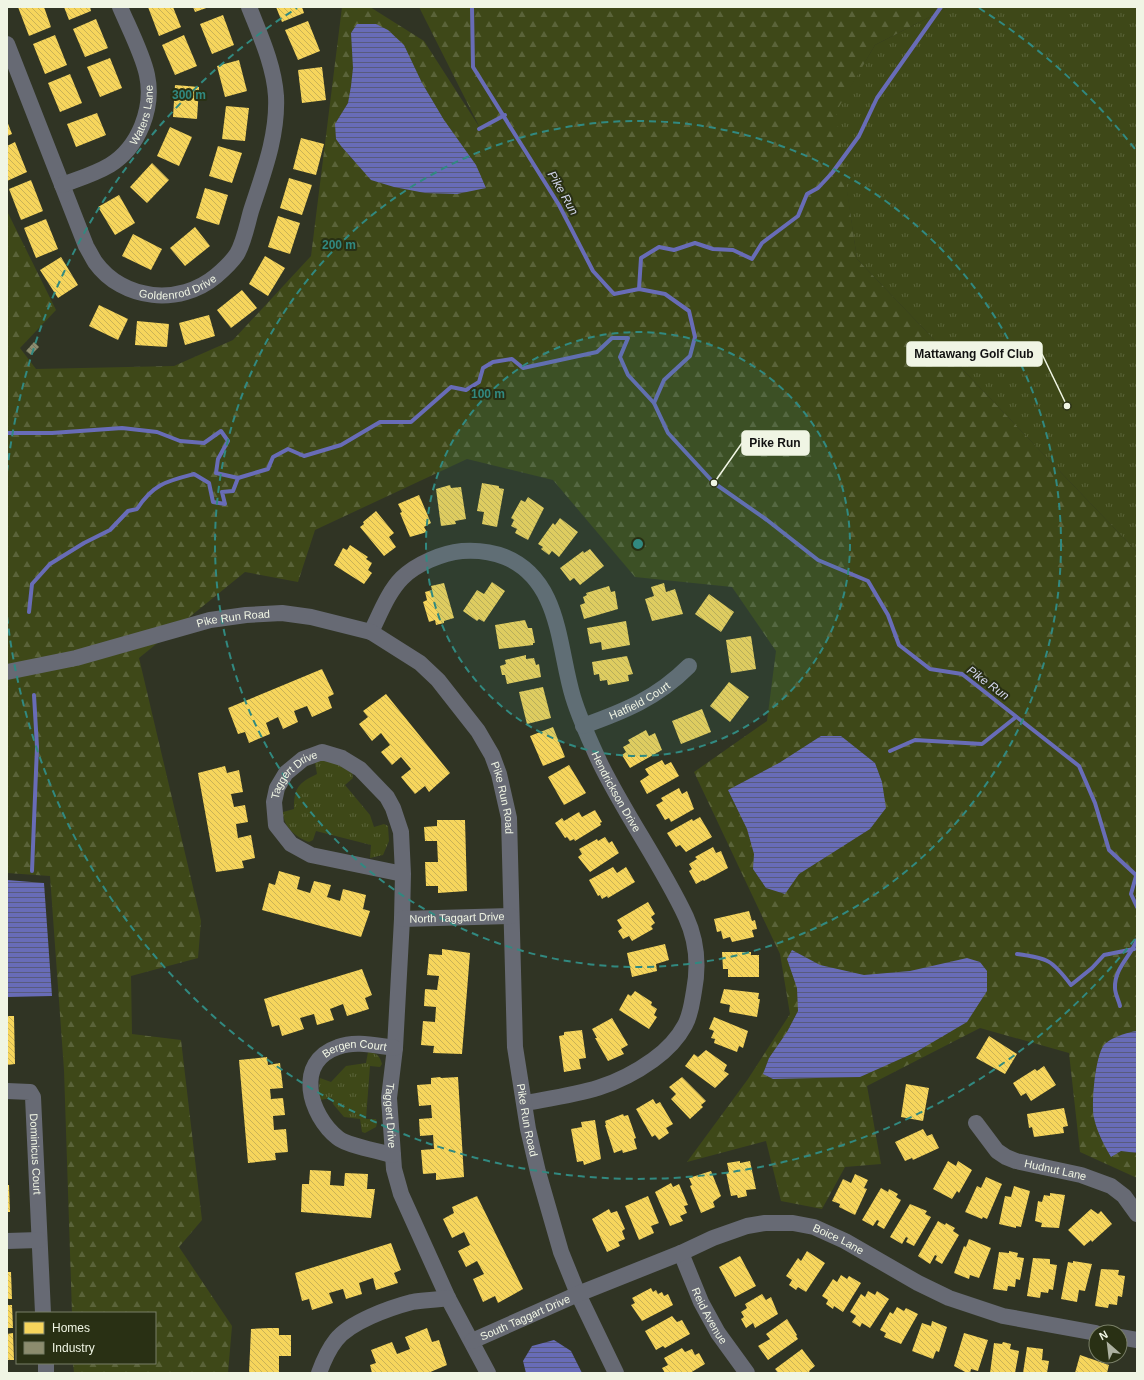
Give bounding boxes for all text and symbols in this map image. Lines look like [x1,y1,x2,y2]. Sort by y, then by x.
street label: Waters Lane [127,85,155,147]
text: 300 m [172,88,206,102]
water label: Pike Run [545,168,581,218]
text: 200 m [322,238,356,252]
street label: Goldenrod Drive [138,272,219,301]
callout: Mattawang Golf Club [907,342,1042,366]
text: Mattawang Golf Club [914,347,1034,361]
text: 100 m [471,387,505,401]
callout: Pike Run [742,431,809,455]
text: Pike Run [749,436,801,450]
centre of rings [631,537,645,551]
street label: Pike Run Road [195,608,270,630]
water label: Pike Run [964,663,1012,703]
street label: Hatfield Court [607,679,672,722]
street label: Taggert Drive [269,748,319,800]
street label: Hendrickson Drive [589,749,643,834]
street label: Pike Run Road [489,760,515,834]
street label: North Taggart Drive [409,910,505,925]
street label: Bergen Court [320,1038,387,1060]
street label: Taggert Drive [383,1082,399,1149]
street label: Pike Run Road [515,1083,540,1158]
street label: Dominicus Court [28,1113,44,1195]
street label: Hudnut Lane [1023,1157,1088,1183]
street label: Boice Lane [811,1221,866,1257]
street label: Reid Avenue [690,1286,730,1346]
street label: South Taggart Drive [478,1292,572,1343]
legend [16,1312,156,1364]
text: Homes [52,1321,90,1335]
north arrow [1088,1324,1128,1364]
text: N [1097,1328,1110,1342]
text: Industry [52,1341,95,1355]

